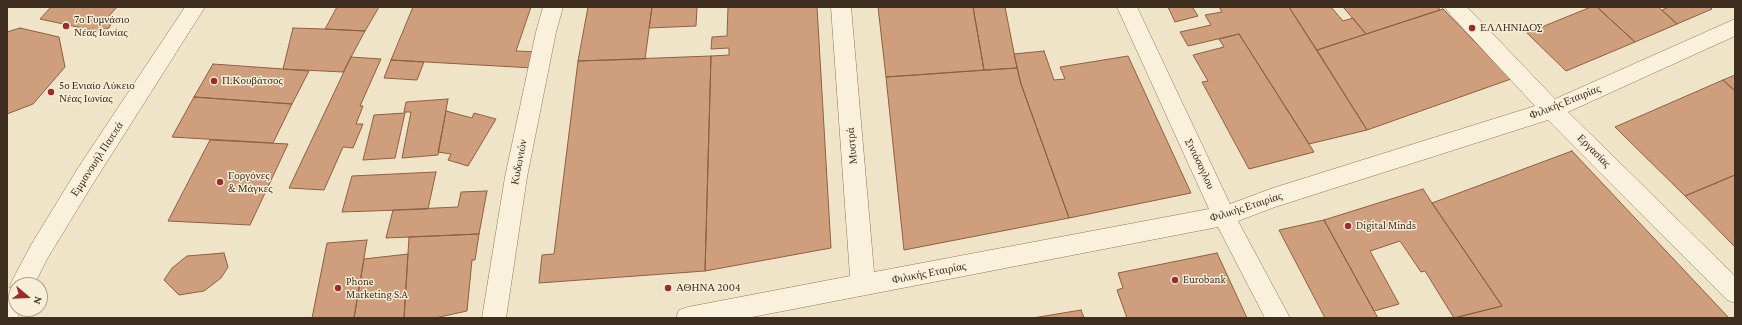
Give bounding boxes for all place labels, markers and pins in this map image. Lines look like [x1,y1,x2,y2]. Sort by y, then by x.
place label: 7ο Γυμνάσιο Νέας Ιωνίας [74,13,129,39]
marker: 7ο Γυμνάσιο Νέας Ιωνίας [61,21,71,31]
place label: ΕΛΛΗΝΙΔΟΣ [1480,21,1542,35]
marker: ΕΛΛΗΝΙΔΟΣ [1467,23,1477,33]
place label: Π.Κουβάτσος [222,74,283,88]
marker: Π.Κουβάτσος [209,76,219,86]
place label: 5ο Ενιαίο Λύκειο Νέας Ιωνίας [59,79,135,105]
marker: 5ο Ενιαίο Λύκειο Νέας Ιωνίας [46,87,56,97]
place label: Γοργόνες & Μάγκες [228,169,273,195]
marker: Γοργόνες & Μάγκες [215,177,225,187]
place label: Digital Minds [1356,219,1416,233]
marker: Digital Minds [1343,221,1353,231]
place label: Eurobank [1183,273,1226,287]
place label: Phone Marketing S.A [346,275,408,301]
marker: Eurobank [1170,275,1180,285]
place label: ΑΘΗΝΑ 2004 [676,281,741,295]
marker: Phone Marketing S.A [333,283,343,293]
marker: ΑΘΗΝΑ 2004 [663,283,673,293]

